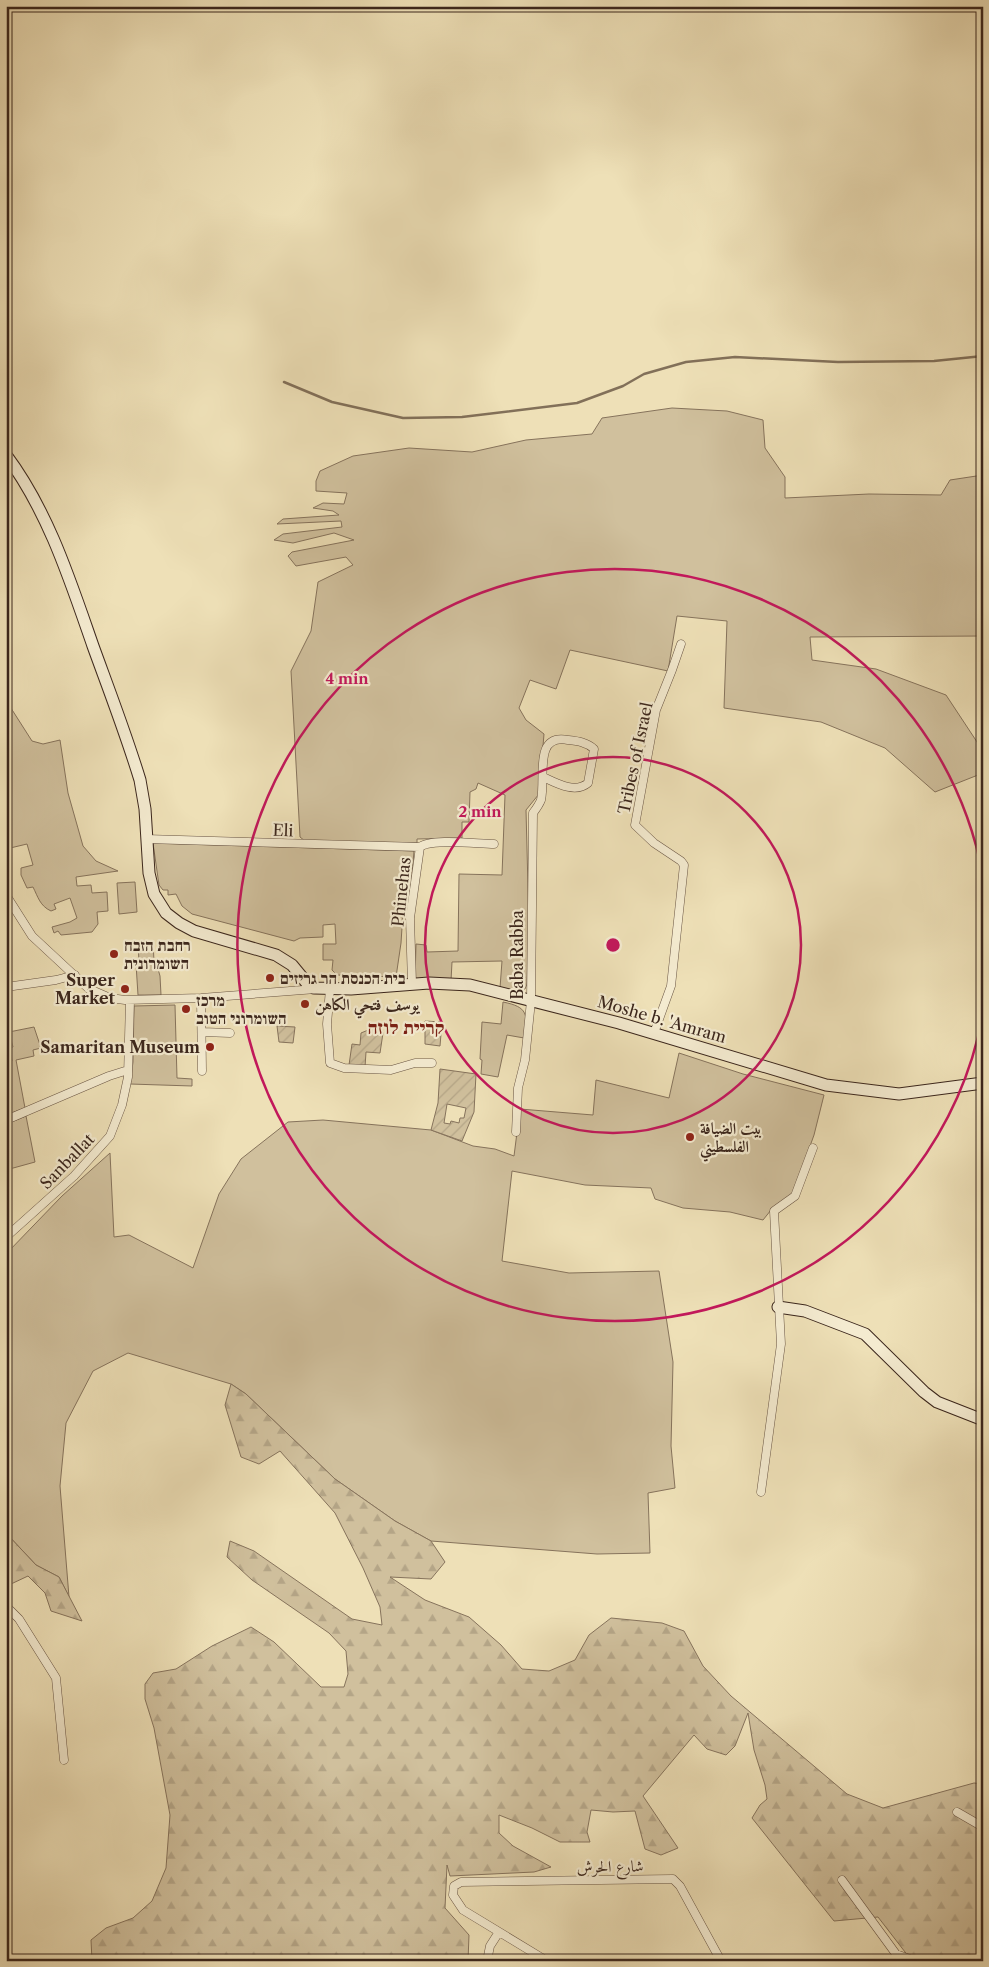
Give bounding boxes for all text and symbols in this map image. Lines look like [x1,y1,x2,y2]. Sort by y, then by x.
text: 4 min [325,669,369,688]
street label: Tribes of Israel [613,700,657,816]
text: 2 min [458,802,502,821]
street label: Eli [272,820,294,840]
street label: Phinehas [387,856,415,928]
street label: Baba Rabba [507,910,527,1000]
place label: רחבת הזבח השומרונית [124,935,191,973]
centre of rings [604,936,622,954]
marker: רחבת הזבח השומרונית [108,948,120,960]
place label: בית הכנסת הר גריזים [280,968,406,988]
place label: Super Market [55,970,116,1008]
marker: בית הכנסת הר גריזים [264,972,276,984]
marker: Super Market [119,983,131,995]
place label: מרכז השומרוני הטוב [196,990,286,1028]
street label: Moshe b. 'Amram [595,991,729,1047]
place label: يوسف فتحي الكاهن [315,994,420,1019]
marker: يوسف فتحي الكاهن [299,998,311,1010]
marker: מרכז השומרוני הטוב [180,1003,192,1015]
district label: קריית לוזה [368,1016,444,1039]
place label: Samaritan Museum [40,1037,200,1057]
marker: Samaritan Museum [204,1041,216,1053]
place label: بيت الضيافة الفلسطيني [700,1118,762,1162]
street label: Sanballat [36,1129,99,1193]
marker: بيت الضيافة الفلسطيني [684,1131,696,1143]
street label: شارع الحرش [576,1855,644,1881]

